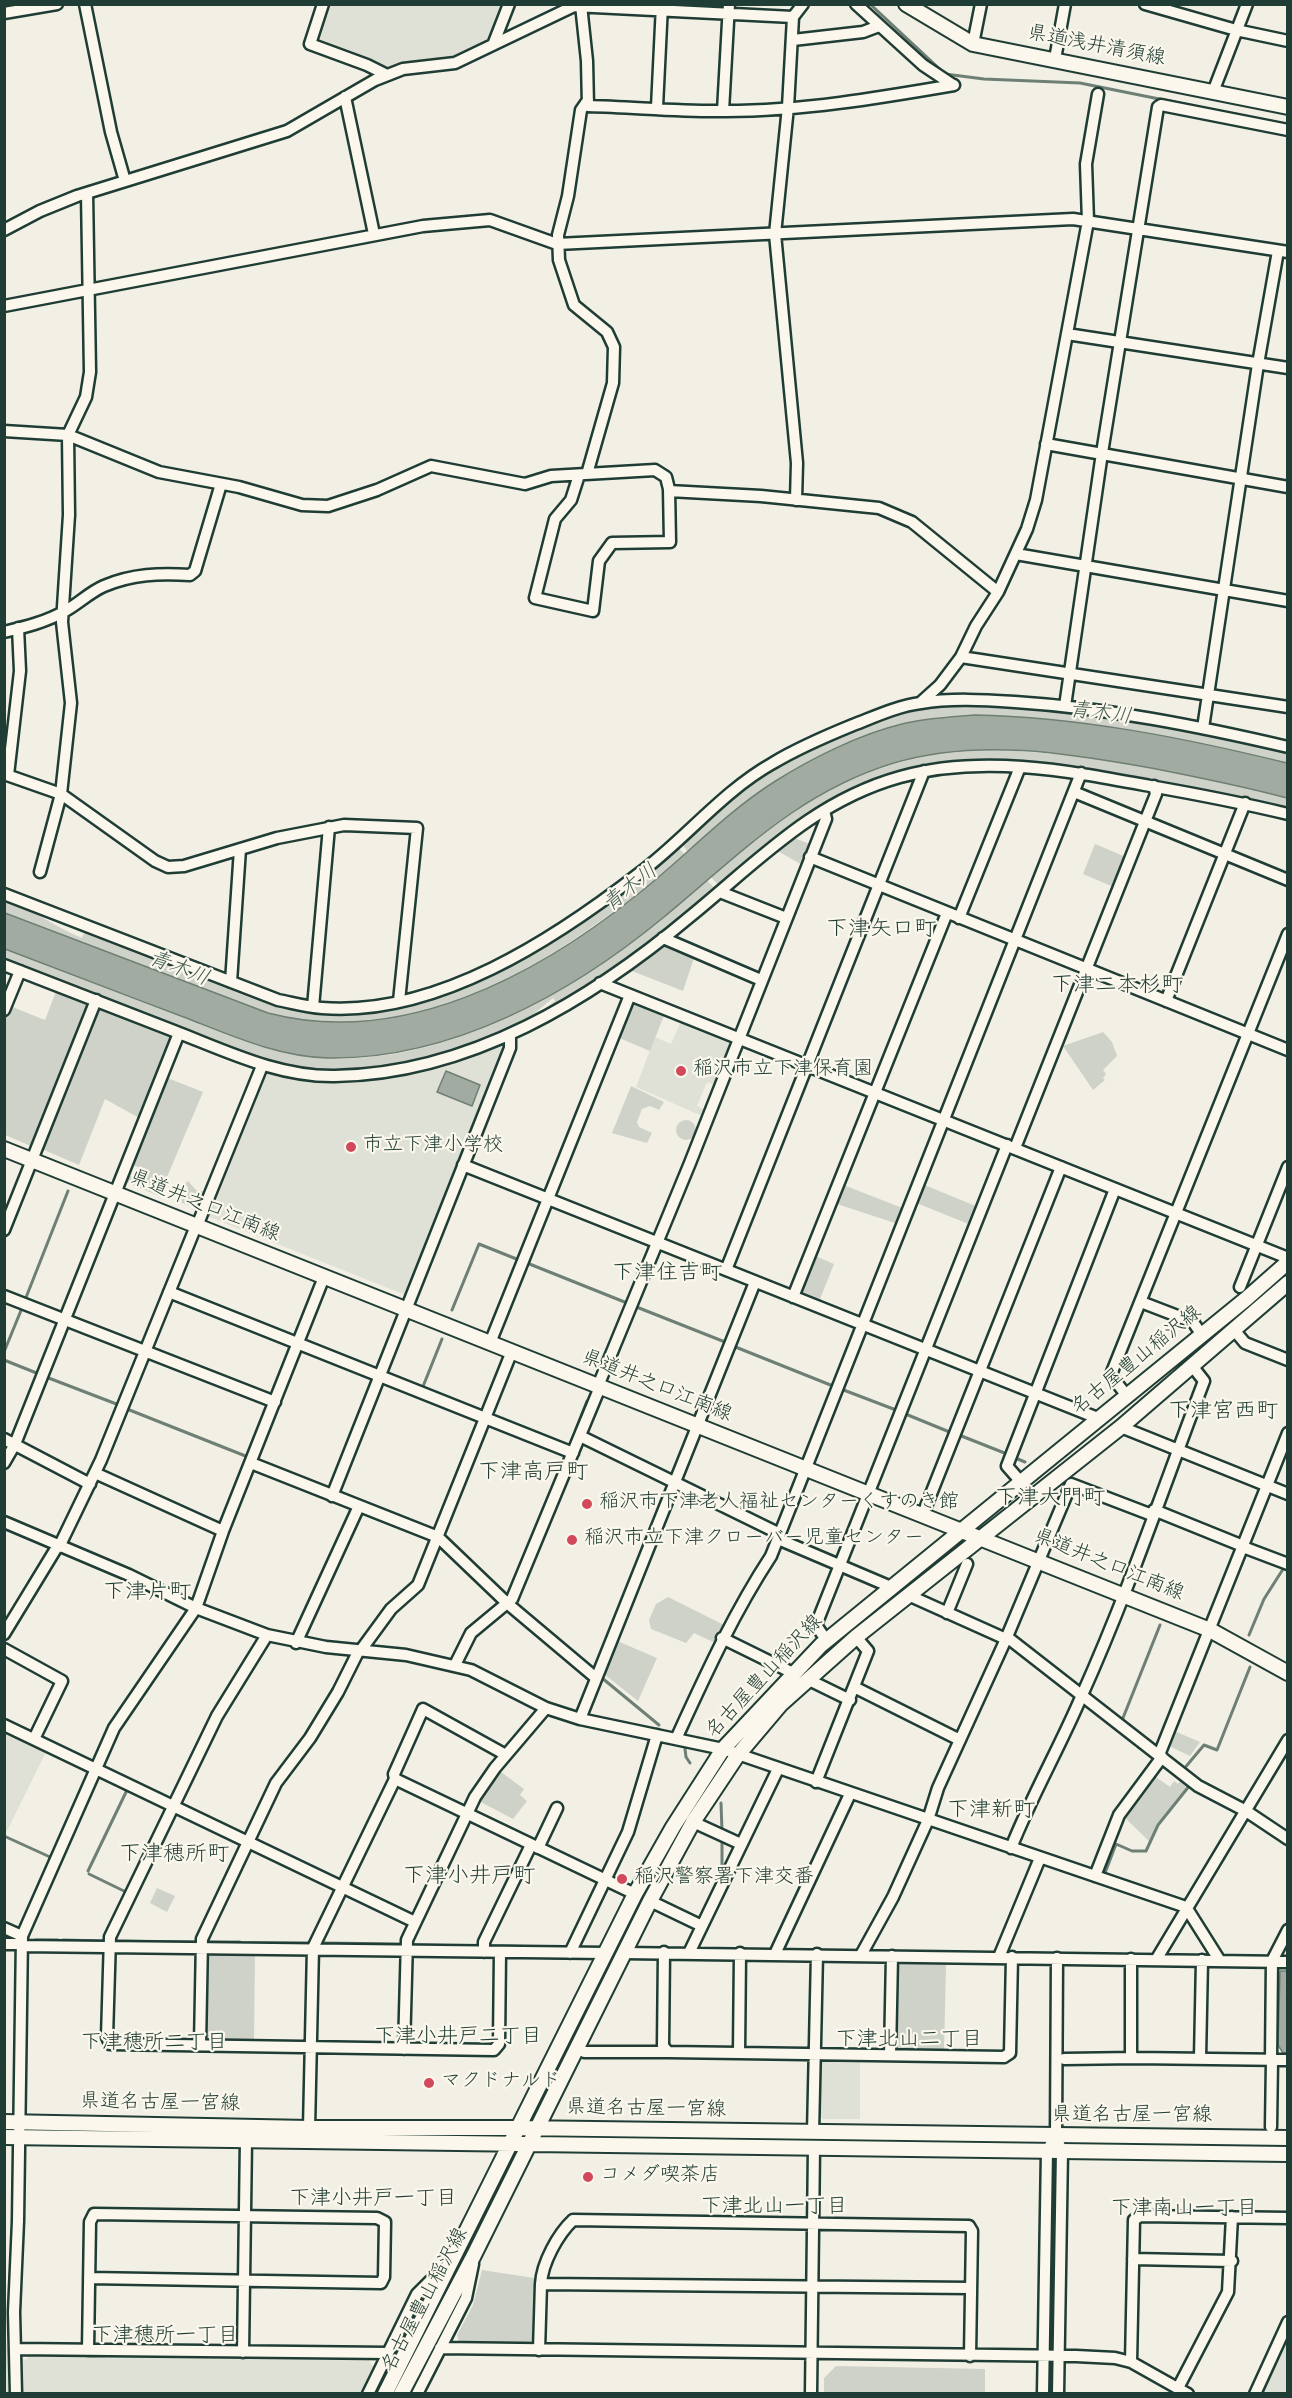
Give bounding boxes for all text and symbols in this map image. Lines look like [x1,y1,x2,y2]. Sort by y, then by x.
street label: 県道浅井清須線 [1025,23,1167,73]
water label: 青木川 [1067,700,1133,732]
water label: 青木川 [600,860,664,920]
district label: 下津矢口町 [826,919,936,945]
water label: 青木川 [144,948,212,994]
district label: 下津二本杉町 [1051,975,1183,1001]
place label: 稲沢市立下津保育園 [693,1059,873,1083]
marker: 稲沢市立下津保育園 [674,1064,688,1078]
place label: 市立下津小学校 [363,1135,503,1159]
marker: 市立下津小学校 [344,1140,358,1154]
street label: 県道井之口江南線 [125,1167,283,1249]
district label: 下津住吉町 [612,1263,722,1289]
street label: 名古屋豊山稲沢線 [1068,1302,1208,1422]
street label: 県道井之口江南線 [577,1347,735,1429]
district label: 下津宮西町 [1168,1401,1278,1427]
district label: 下津高戸町 [478,1462,588,1488]
district label: 下津大門町 [995,1488,1105,1514]
place label: 稲沢市下津老人福祉センターくすのき館 [599,1492,959,1516]
marker: 稲沢市下津老人福祉センターくすのき館 [580,1497,594,1511]
street label: 県道井之口江南線 [1029,1526,1187,1608]
place label: 稲沢市立下津クローバー児童センター [584,1528,924,1552]
marker: 稲沢市立下津クローバー児童センター [565,1533,579,1547]
district label: 下津片町 [103,1582,191,1608]
street label: 名古屋豊山稲沢線 [703,1611,829,1745]
district label: 下津新町 [947,1800,1035,1826]
district label: 下津穂所町 [119,1844,229,1870]
district label: 下津小井戸町 [403,1866,535,1892]
place label: 稲沢警察署下津交番 [634,1867,814,1891]
marker: 稲沢警察署下津交番 [615,1872,629,1886]
district label: 下津小井戸二丁目 [374,2026,542,2052]
district label: 下津北山二丁目 [836,2029,982,2055]
district label: 下津穂所二丁目 [81,2032,227,2058]
place label: マクドナルド [441,2071,561,2095]
marker: マクドナルド [422,2076,436,2090]
street label: 県道名古屋一宮線 [80,2092,240,2118]
street label: 県道名古屋一宮線 [566,2098,726,2124]
street label: 県道名古屋一宮線 [1052,2105,1212,2129]
place label: コメダ喫茶店 [600,2165,720,2189]
marker: コメダ喫茶店 [581,2170,595,2184]
district label: 下津小井戸一丁目 [289,2188,457,2214]
district label: 下津北山一丁目 [701,2196,847,2222]
district label: 下津南山一丁目 [1111,2198,1257,2224]
street label: 名古屋豊山稲沢線 [379,2225,475,2377]
district label: 下津穂所一丁目 [92,2325,238,2351]

